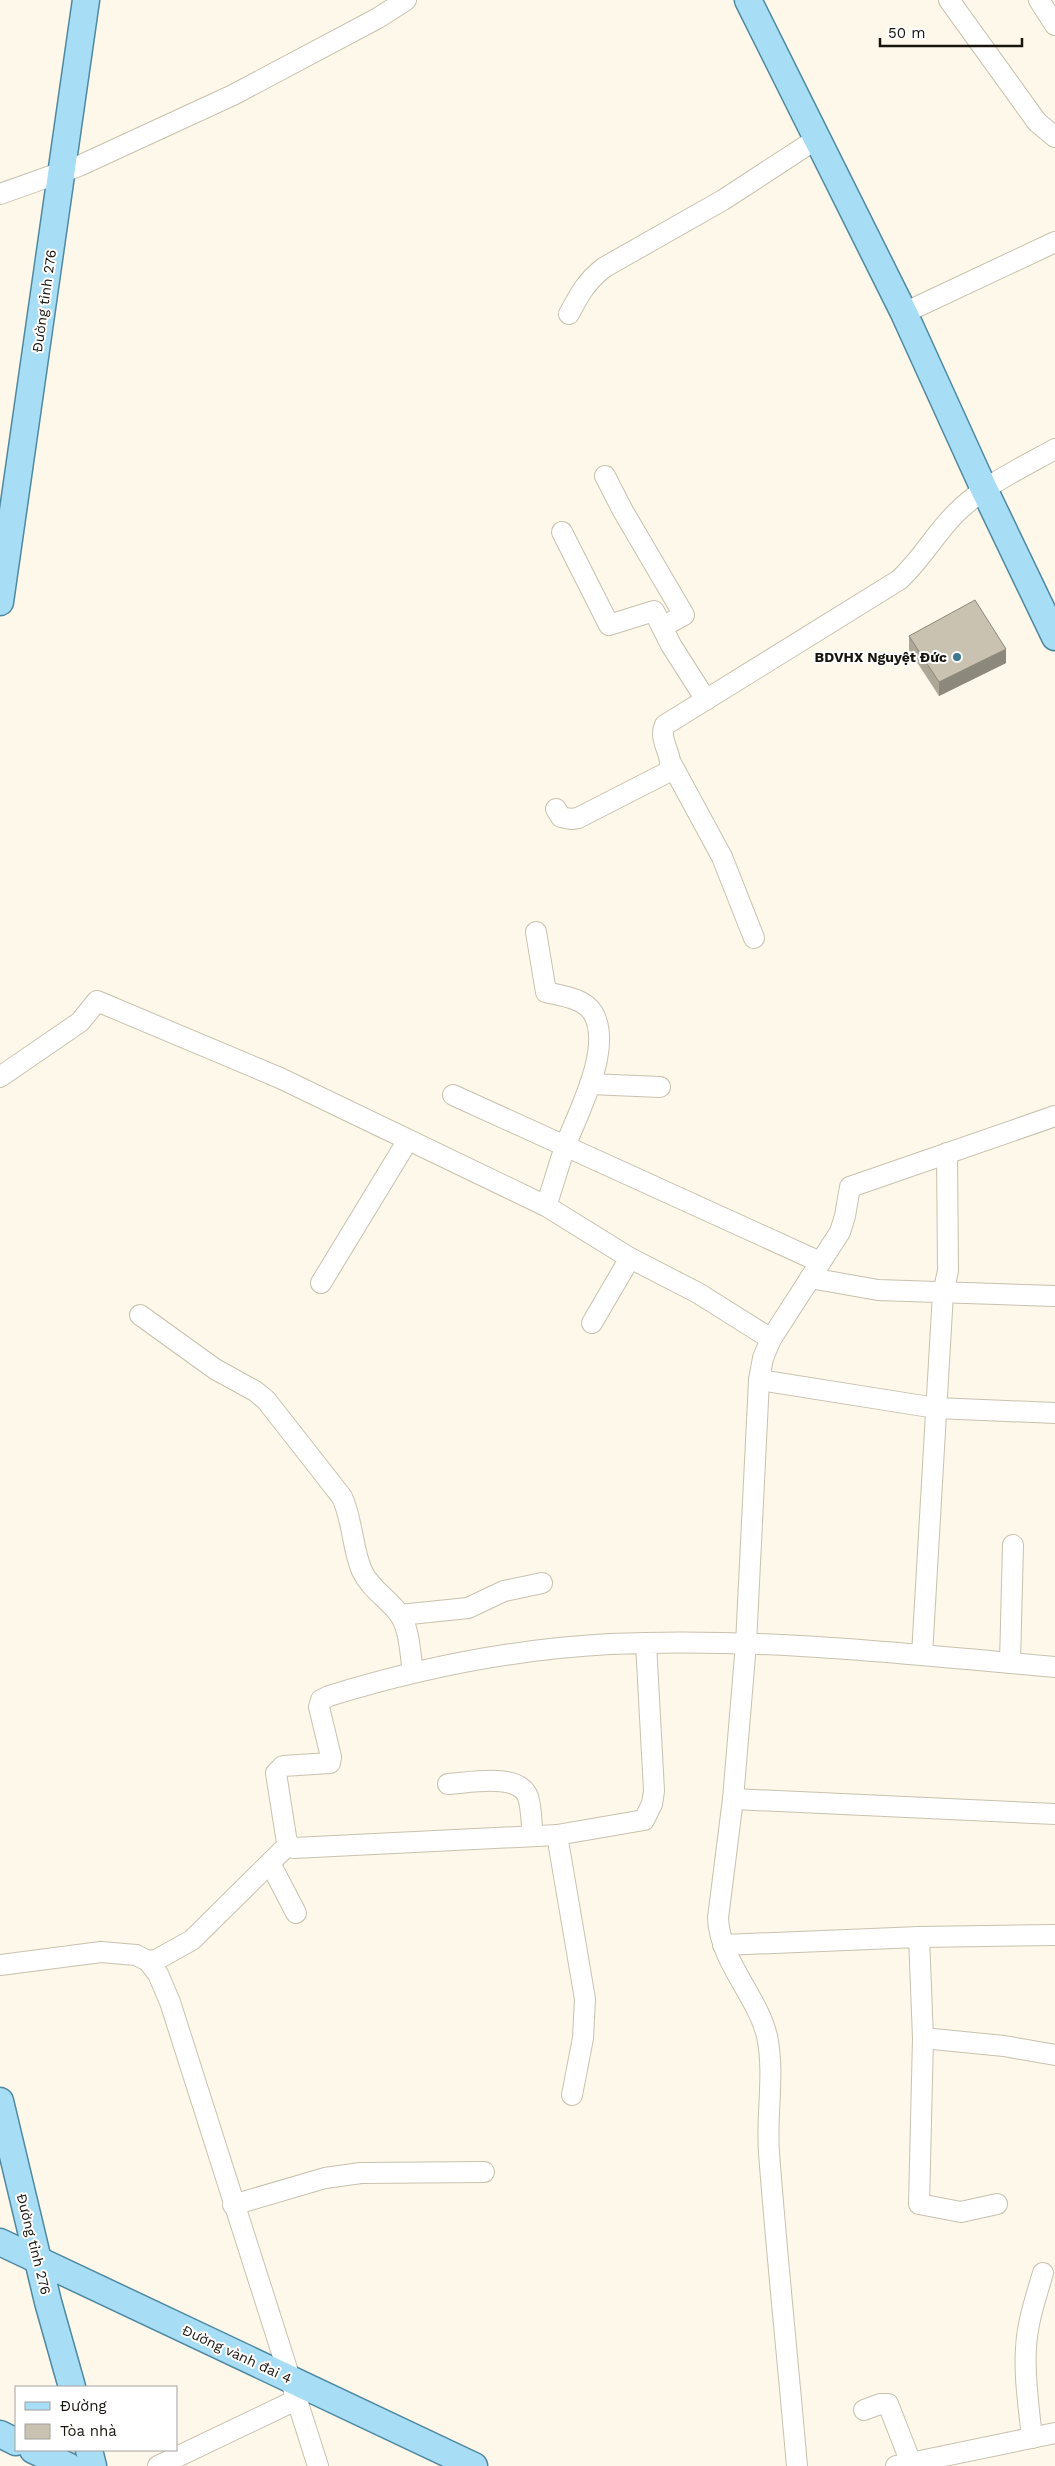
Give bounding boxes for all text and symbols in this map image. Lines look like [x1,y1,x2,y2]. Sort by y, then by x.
scale bar [880,15,1022,47]
text: 50 m [888,24,925,42]
street label: Đường tỉnh 276 [29,249,59,353]
place label: BDVHX Nguyệt Đức [815,649,947,665]
marker: BDVHX Nguyệt Đức [951,651,963,663]
street label: Đường tỉnh 276 [14,2192,54,2296]
street label: Đường vành đai 4 [180,2322,294,2386]
legend [15,2386,178,2451]
text: Đường [60,2397,107,2415]
text: Tòa nhà [60,2422,117,2440]

